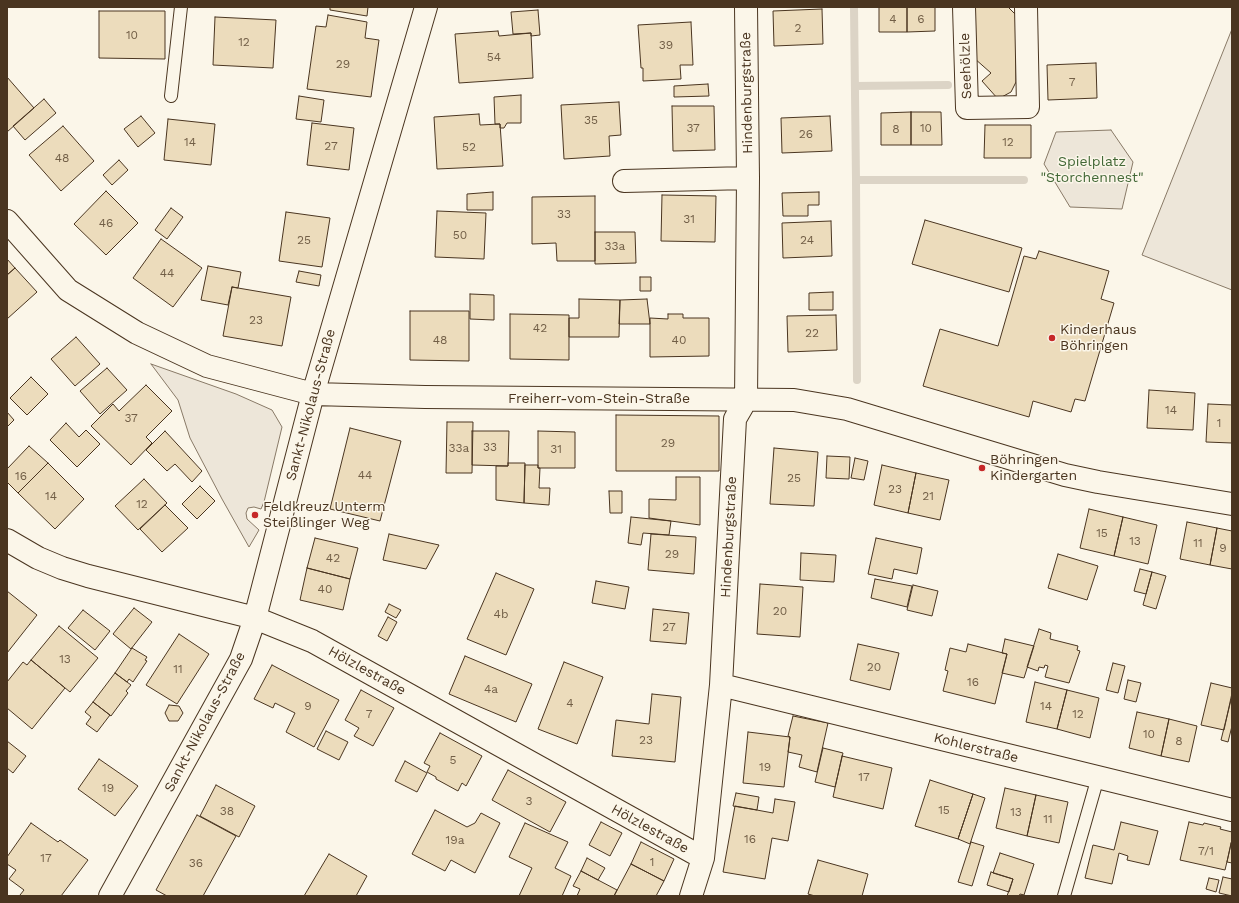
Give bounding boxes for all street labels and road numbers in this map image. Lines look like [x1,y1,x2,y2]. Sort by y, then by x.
street label: Hindenburgstraße [738,32,756,154]
street label: Seehölzle [956,33,976,99]
street label: Sankt-Nikolaus-Straße [283,327,339,483]
street label: Freiherr-vom-Stein-Straße [508,391,690,407]
street label: Hindenburgstraße [717,476,741,598]
street label: Hölzlestraße [325,643,409,699]
street label: Sankt-Nikolaus-Straße [161,649,249,795]
street label: Kohlerstraße [932,729,1020,767]
street label: Hölzlestraße [608,801,692,857]

